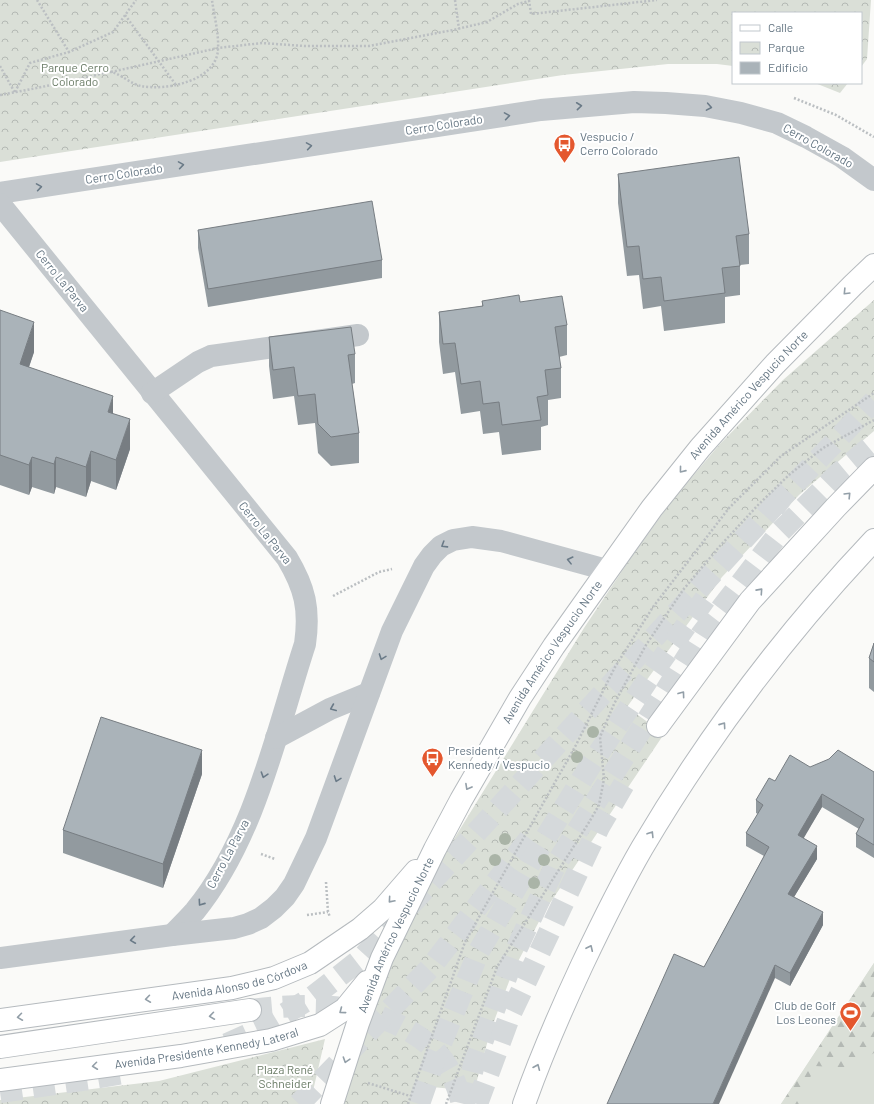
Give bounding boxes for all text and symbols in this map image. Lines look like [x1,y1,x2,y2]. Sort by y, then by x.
legend [732,12,862,84]
text: Calle [768,20,793,34]
text: Parque [768,40,805,54]
park label: Parque Cerro Colorado [41,60,109,88]
text: Edificio [768,60,808,74]
one-way arrow [576,102,583,111]
one-way arrow [706,102,712,111]
street label: Cerro Colorado [404,111,483,137]
one-way arrow [504,112,510,120]
street label: Cerro Colorado [781,120,856,170]
place label: Vespucio / Cerro Colorado [580,129,658,157]
bus stop icon: Vespucio / Cerro Colorado [552,131,578,164]
one-way arrow [306,142,313,151]
street label: Cerro Colorado [84,160,163,186]
one-way arrow [178,161,184,170]
one-way arrow [35,183,42,192]
street label: Cerro La Parva [33,246,92,314]
one-way arrow [843,287,851,295]
street label: Avenida Américo Vespucio Norte [686,327,810,462]
one-way arrow [680,466,687,473]
one-way arrow [843,492,851,500]
street label: Cerro La Parva [236,498,295,566]
one-way arrow [441,540,448,548]
one-way arrow [566,556,573,565]
street label: Avenida Américo Vespucio Norte [499,577,604,726]
one-way arrow [755,588,762,595]
one-way arrow [379,654,387,661]
one-way arrow [677,692,684,699]
one-way arrow [330,703,338,711]
one-way arrow [718,723,725,730]
place label: Presidente Kennedy / Vespucio [448,743,550,771]
bus stop icon: Presidente Kennedy / Vespucio [420,745,446,778]
one-way arrow [260,771,269,778]
one-way arrow [334,776,342,783]
one-way arrow [466,783,473,790]
street label: Cerro La Parva [203,817,251,890]
one-way arrow [646,831,654,838]
street label: Avenida Américo Vespucio Norte [354,854,436,1015]
one-way arrow [389,895,396,903]
one-way arrow [198,899,206,906]
one-way arrow [130,935,137,944]
one-way arrow [585,945,593,953]
street label: Avenida Alonso de Córdova [171,957,309,1002]
one-way arrow [145,994,151,1003]
place label: Club de Golf Los Leones [774,998,836,1026]
sports icon: Club de Golf Los Leones [838,1000,864,1033]
one-way arrow [340,1006,347,1013]
one-way arrow [209,1011,215,1020]
one-way arrow [17,1012,23,1021]
street label: Avenida Presidente Kennedy Lateral [114,1024,300,1071]
one-way arrow [342,1057,350,1064]
one-way arrow [92,1062,98,1071]
park label: Plaza René Schneider [257,1062,313,1090]
one-way arrow [533,1064,541,1071]

